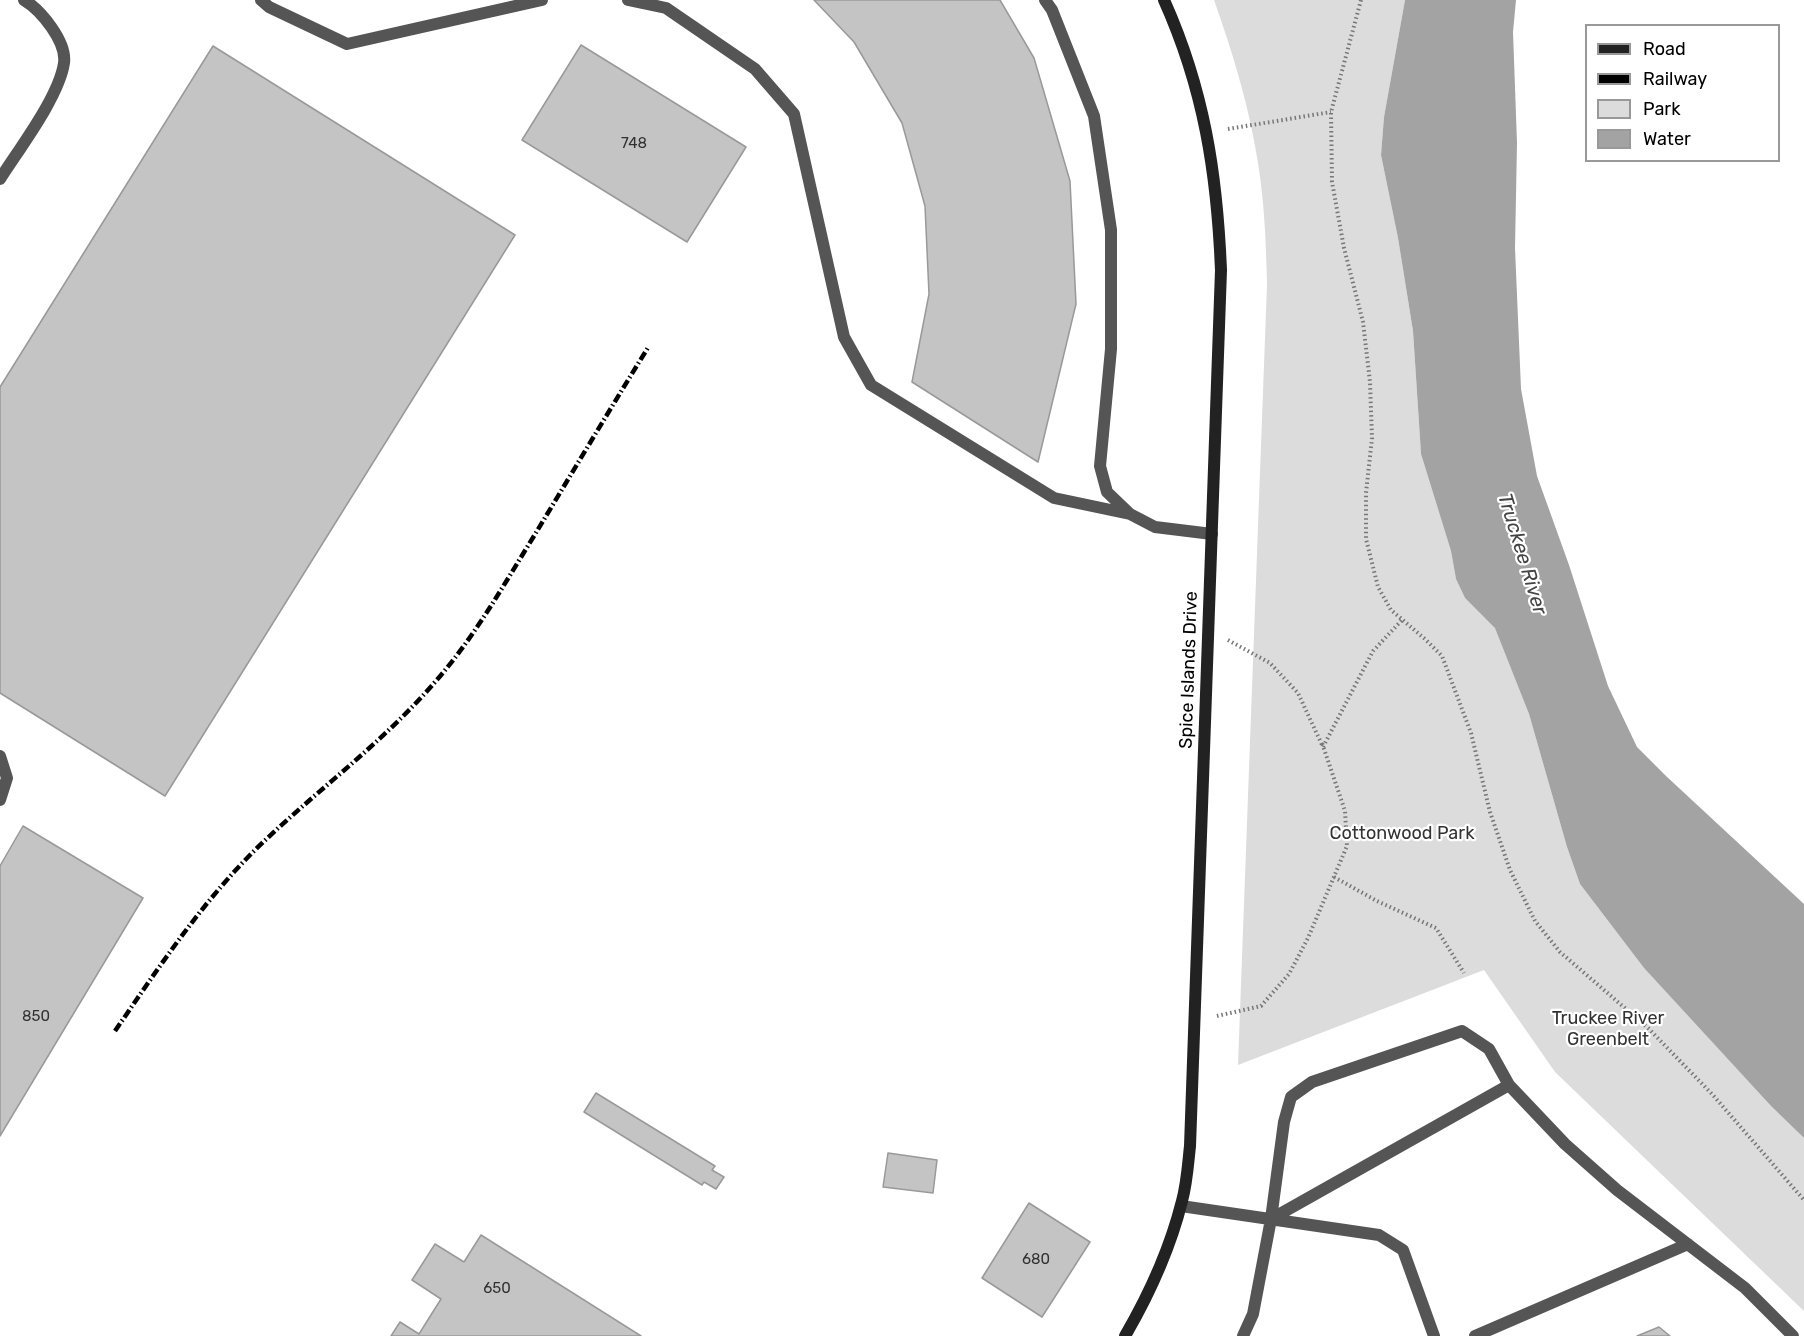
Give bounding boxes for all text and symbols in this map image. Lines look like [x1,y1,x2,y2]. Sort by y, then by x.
legend [1585,24,1780,162]
text: Road [1643,38,1686,60]
text: Railway [1643,68,1707,90]
text: Park [1643,98,1680,120]
text: Water [1643,128,1691,150]
house number: 748 [621,135,647,153]
water label: Truckee River [1492,490,1552,618]
street label: Spice Islands Drive [1175,591,1203,749]
park label: Cottonwood Park [1330,823,1474,845]
house number: 850 [22,1008,50,1026]
park label: Truckee River Greenbelt [1552,1008,1664,1050]
house number: 680 [1022,1251,1050,1269]
house number: 650 [483,1280,511,1298]

